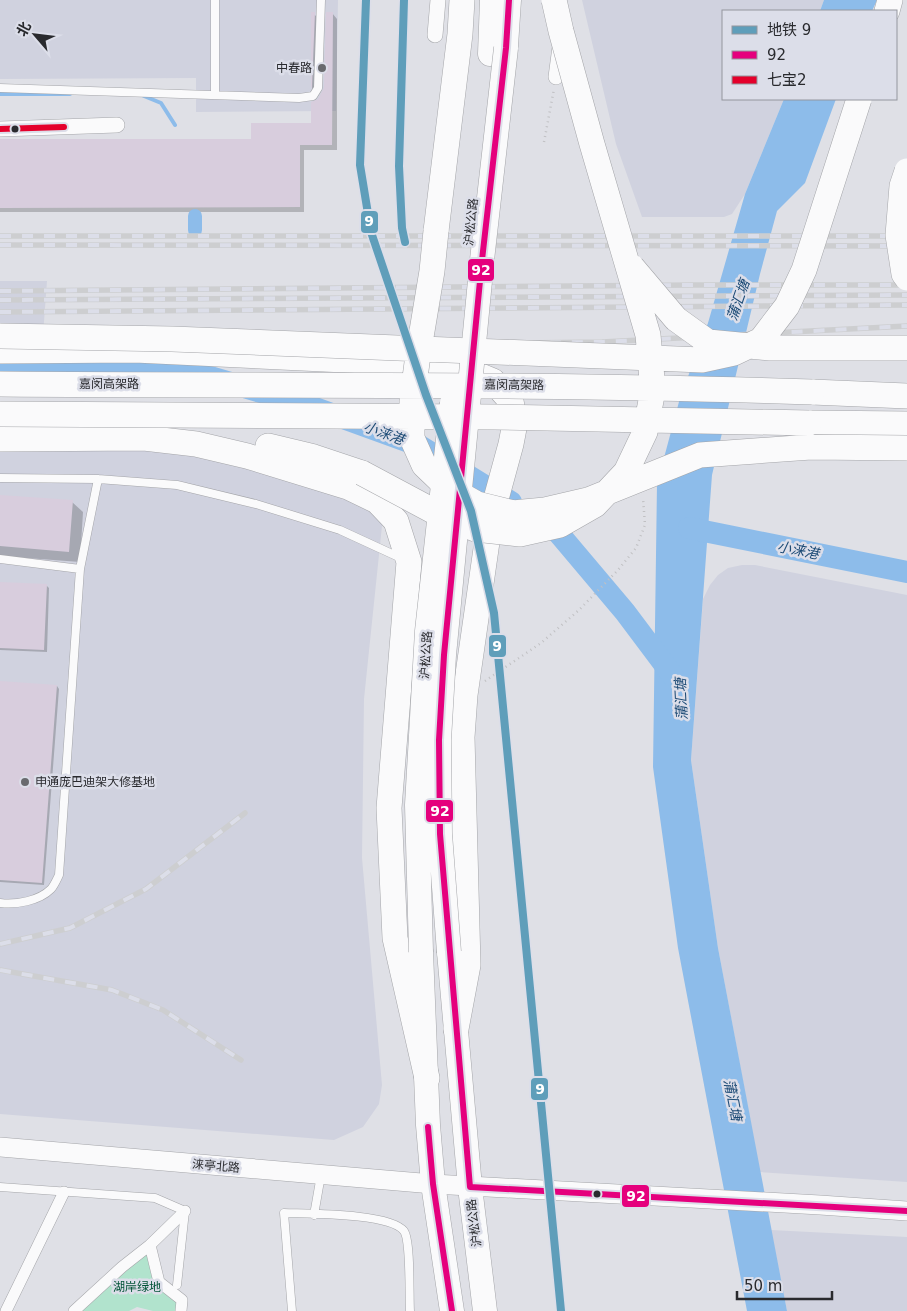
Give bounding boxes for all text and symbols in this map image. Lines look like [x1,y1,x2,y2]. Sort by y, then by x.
north arrow [10,10,60,60]
legend [722,10,897,100]
text: 北 [13,19,34,39]
text: 地铁 9 [767,21,811,39]
text: 92 [767,46,786,64]
place label: 中春路 [276,61,312,75]
marker: 中春路 [316,62,328,74]
text: 七宝2 [767,71,807,89]
unlabelled marker [10,124,20,134]
street label: 沪松公路 [462,197,480,247]
line badge: 9 [360,210,379,234]
text: 9 [364,213,374,229]
line badge: 92 [467,258,495,282]
text: 92 [471,262,491,278]
water label: 蒲汇塘 [724,276,753,322]
street label: 嘉闵高架路 [79,377,139,391]
street label: 嘉闵高架路 [484,377,544,393]
water label: 小涞港 [362,418,408,448]
water label: 小涞港 [776,538,822,562]
street label: 沪松公路 [417,631,435,679]
line badge: 9 [488,634,507,658]
text: 9 [492,638,502,654]
water label: 蒲汇塘 [672,676,690,720]
place label: 申通庞巴迪架大修基地 [35,775,155,789]
marker: 申通庞巴迪架大修基地 [19,776,31,788]
line badge: 92 [425,799,454,823]
text: 92 [430,803,450,819]
line badge: 9 [530,1077,549,1101]
water label: 蒲汇塘 [721,1078,745,1124]
text: 9 [535,1081,545,1097]
street label: 涞亭北路 [191,1157,241,1175]
line badge: 92 [621,1184,650,1208]
text: 92 [626,1188,646,1204]
unlabelled marker [592,1189,602,1199]
street label: 沪松公路 [464,1198,484,1248]
scale bar [737,1268,832,1300]
text: 50 m [744,1277,782,1295]
park label: 湖岸绿地 [113,1280,161,1294]

